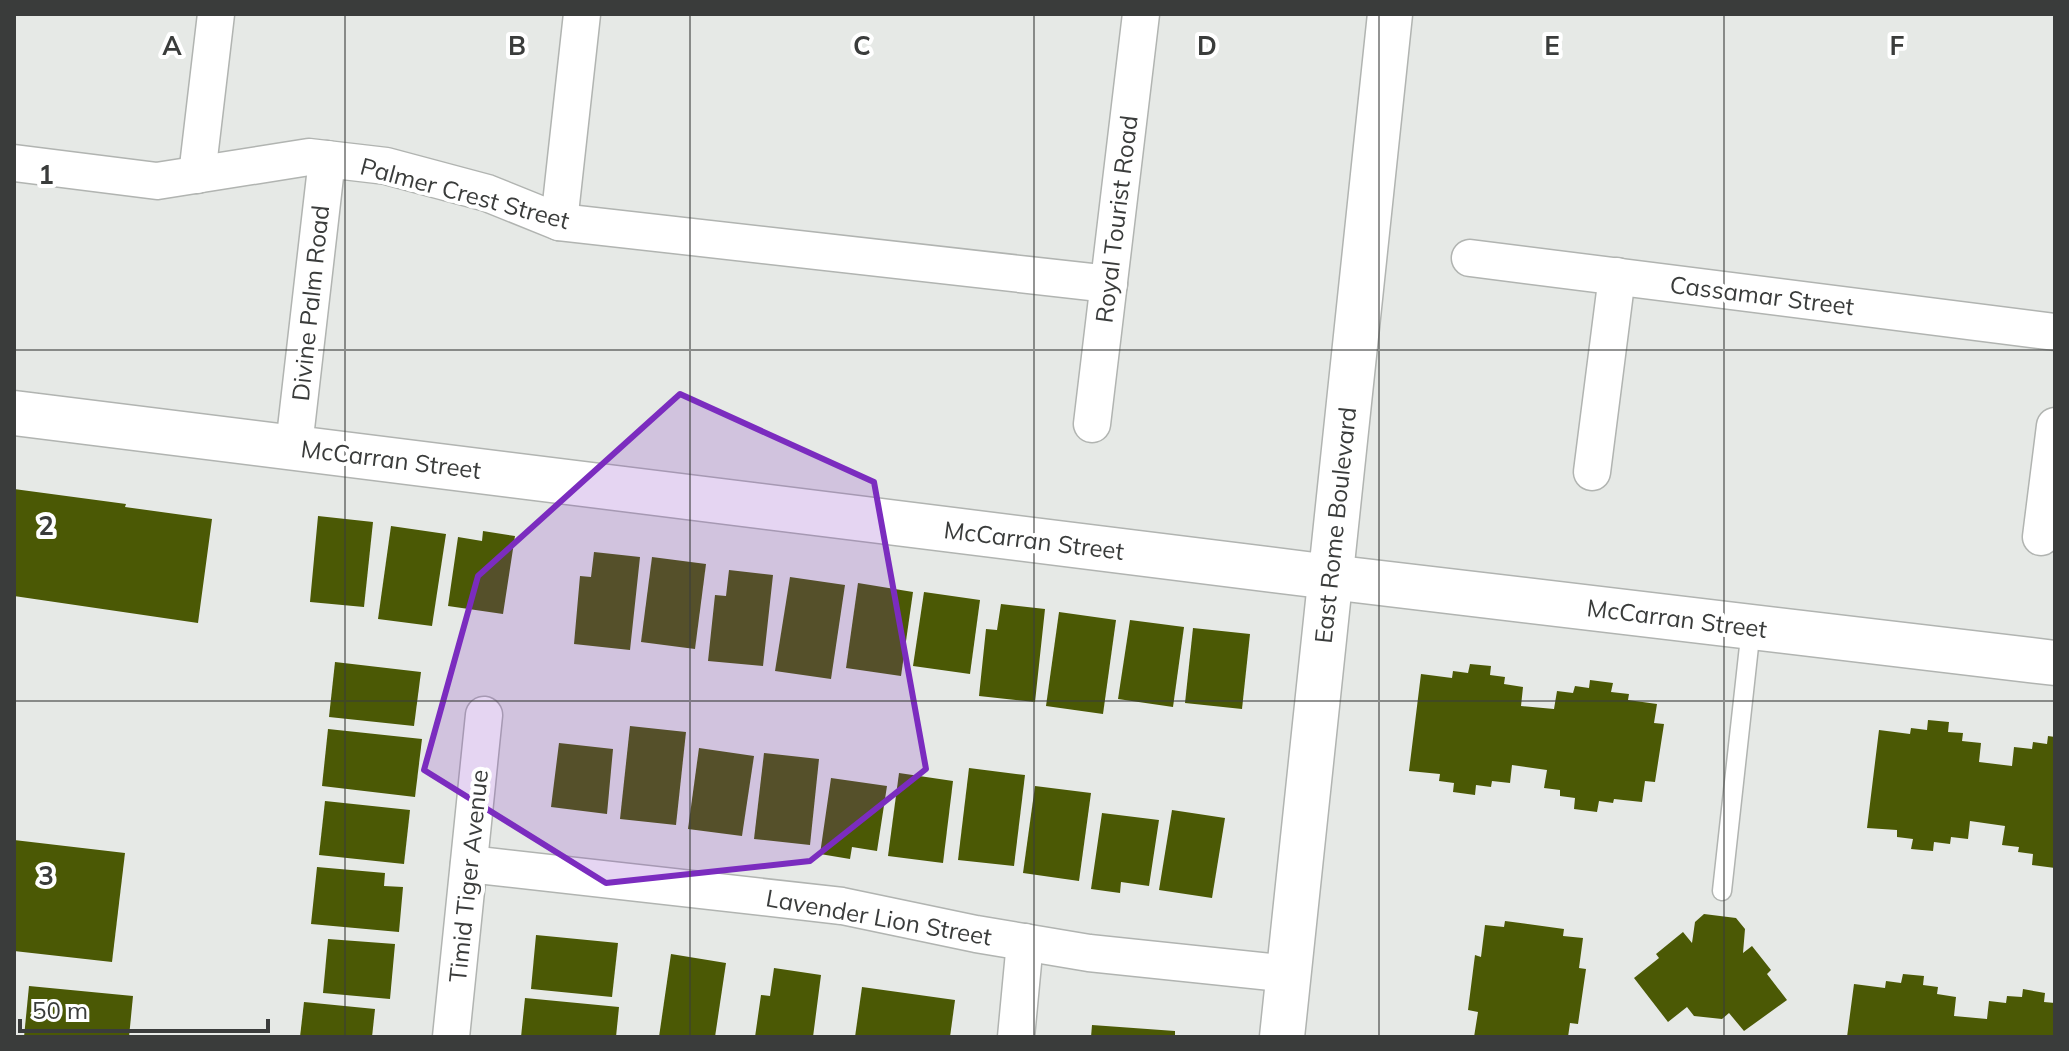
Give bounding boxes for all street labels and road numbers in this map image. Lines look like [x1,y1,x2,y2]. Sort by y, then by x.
street label: Royal Tourist Road [1088,114,1144,324]
street label: Palmer Crest Street [357,151,573,235]
street label: Divine Palm Road [285,204,335,402]
street label: Cassamar Street [1668,269,1856,321]
street label: East Rome Boulevard [1308,405,1362,645]
street label: McCarran Street [299,433,483,485]
street label: McCarran Street [942,514,1126,566]
street label: McCarran Street [1585,592,1769,644]
street label: Timid Tiger Avenue [442,768,494,984]
street label: Lavender Lion Street [764,882,994,952]

